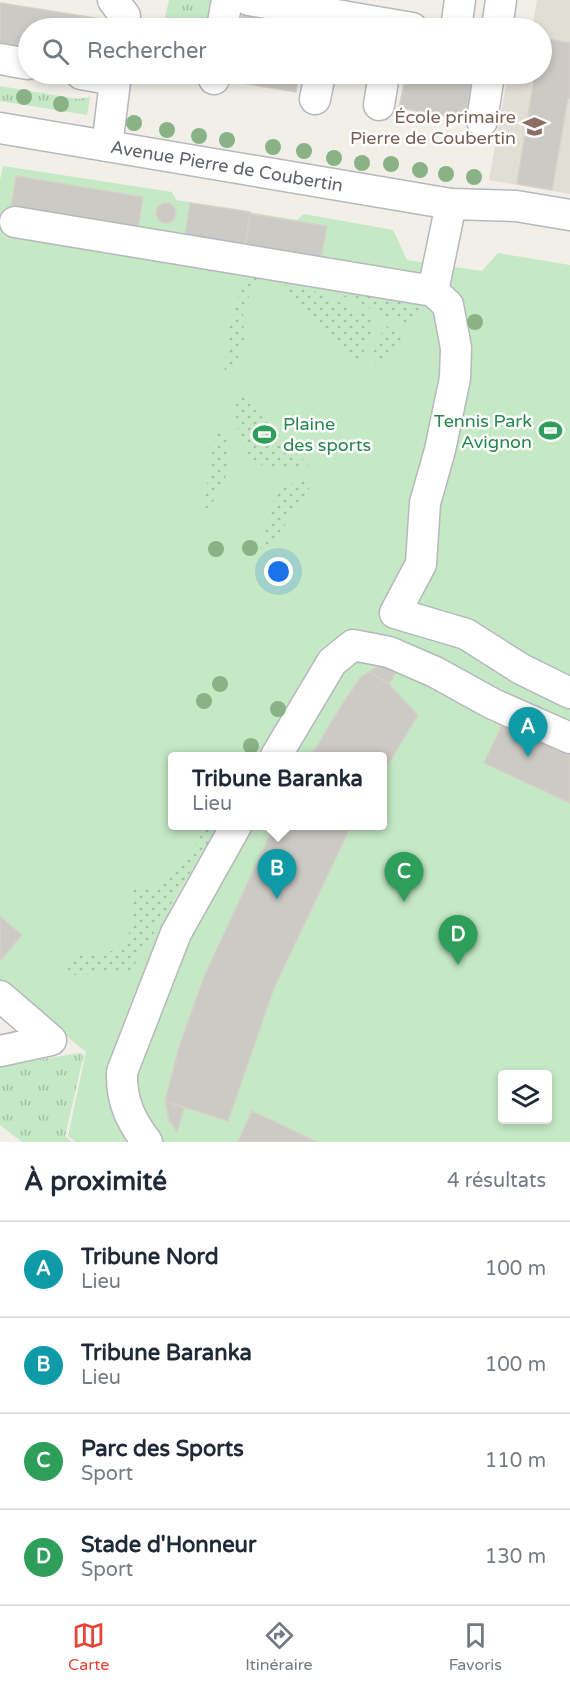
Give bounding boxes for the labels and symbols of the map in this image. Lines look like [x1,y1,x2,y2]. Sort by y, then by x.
place label: École primaire Pierre de Coubertin [350,106,516,149]
school or university icon: École primaire Pierre de Coubertin [521,114,547,140]
street label: Avenue Pierre de Coubertin [109,136,345,197]
place label: Tennis Park Avignon [434,410,532,453]
place label: Plaine des sports [283,413,371,456]
sports icon: Tennis Park Avignon [537,418,563,444]
sports icon: Plaine des sports [252,421,278,447]
your location [264,557,293,586]
pin: A [508,708,548,757]
pin: B [258,850,296,899]
pin: C [384,852,424,902]
pin: D [438,916,478,965]

